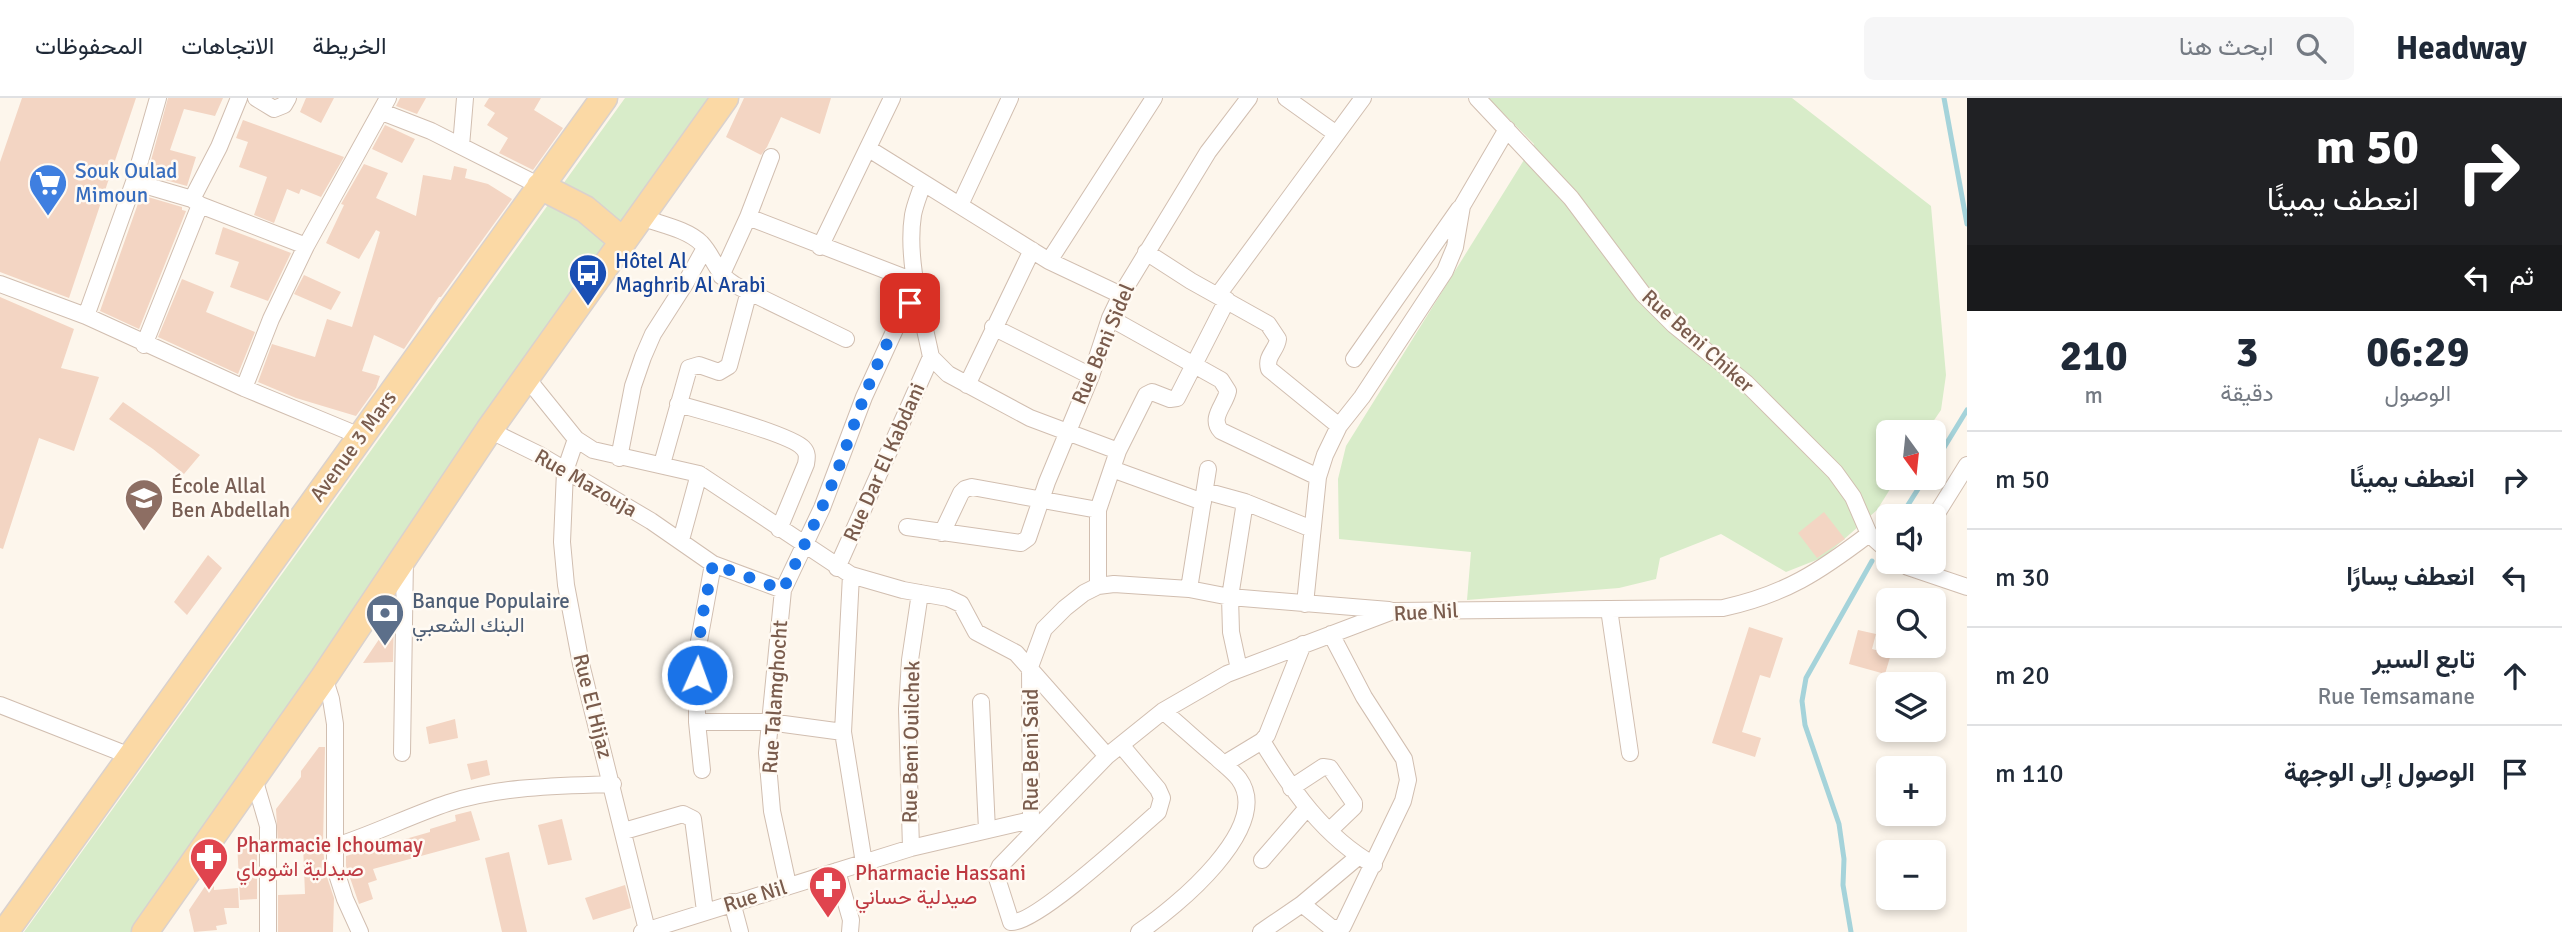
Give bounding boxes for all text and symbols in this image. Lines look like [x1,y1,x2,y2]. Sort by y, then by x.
search box [1864,17,2354,80]
text: Headway [2396,28,2527,69]
icon: search [2292,29,2330,67]
text: المحفوظات [35,31,143,61]
text: الاتجاهات [181,31,274,61]
text: الخريطة [312,31,387,61]
text: ابحث هنا [2179,31,2274,63]
text: 50 m [2316,117,2419,177]
icon: right [2443,126,2534,217]
place label: Souk Oulad Mimoun [75,158,177,208]
supermarket icon: Souk Oulad Mimoun [27,162,69,217]
text: انعطف يمينًا [2267,180,2419,219]
place label: Hôtel Al Maghrib Al Arabi [615,248,766,298]
bus stop icon: Hôtel Al Maghrib Al Arabi [567,252,609,307]
icon: left [2458,259,2496,297]
text: ثم [2510,261,2534,293]
pin [880,273,940,333]
street label: Rue Beni Sidel [1066,280,1140,408]
icon: arrive [891,284,929,322]
street label: Rue Beni Chiker [1637,284,1760,398]
text: 3 [2236,327,2258,378]
text: 06:29 [2366,327,2469,378]
text: 210 [2060,331,2128,382]
street label: Rue Dar El Kabdani [837,379,931,545]
text: دقيقة [2220,379,2274,408]
text: الوصول [2385,379,2451,408]
text: m [2085,381,2103,410]
street label: Avenue 3 Mars [304,385,402,507]
north arrow [1876,420,1946,490]
map controls [1876,420,1946,910]
street label: Rue Mazouja [530,443,642,523]
icon: right [2496,461,2534,499]
text: انعطف يمينًا [2349,463,2475,495]
text: 50 m [1995,464,2050,496]
place label: École Allal Ben Abdellah [171,473,290,523]
school or university icon: École Allal Ben Abdellah [123,477,165,532]
button: sound [1876,504,1946,574]
icon: left [2496,559,2534,597]
text: انعطف يسارًا [2346,561,2475,593]
text: 30 m [1995,562,2050,594]
place label: Banque Populaire البنك الشعبي [412,588,570,642]
button: search [1876,588,1946,658]
bank icon: Banque Populaire البنك الشعبي [364,592,406,647]
street label: Rue Nil [1393,597,1459,627]
street label: Rue Talamghocht [757,619,793,775]
position arrow [660,638,734,712]
text: تابع السير [2372,644,2475,676]
street label: Rue El Hijaz [567,651,619,761]
icon: ahead [2496,657,2534,695]
street label: Rue Beni Ouilchek [897,660,925,824]
text: 20 m [1995,660,2050,692]
button: layers [1876,672,1946,742]
text: Rue Temsamane [2318,682,2475,711]
street label: Rue Beni Said [1018,689,1044,811]
icon: arrive [2496,755,2534,793]
button: + [1876,756,1946,826]
text: الوصول إلى الوجهة [2284,757,2475,789]
text: 110 m [1995,758,2064,790]
place label: Pharmacie Ichoumay صيدلية اشوماي [236,832,423,886]
pharmacy icon: Pharmacie Ichoumay صيدلية اشوماي [188,836,230,891]
button: − [1876,840,1946,910]
place label: Pharmacie Hassani صيدلية حساني [855,860,1026,914]
pharmacy icon: Pharmacie Hassani صيدلية حساني [807,864,849,919]
street label: Rue Nil [720,874,790,918]

